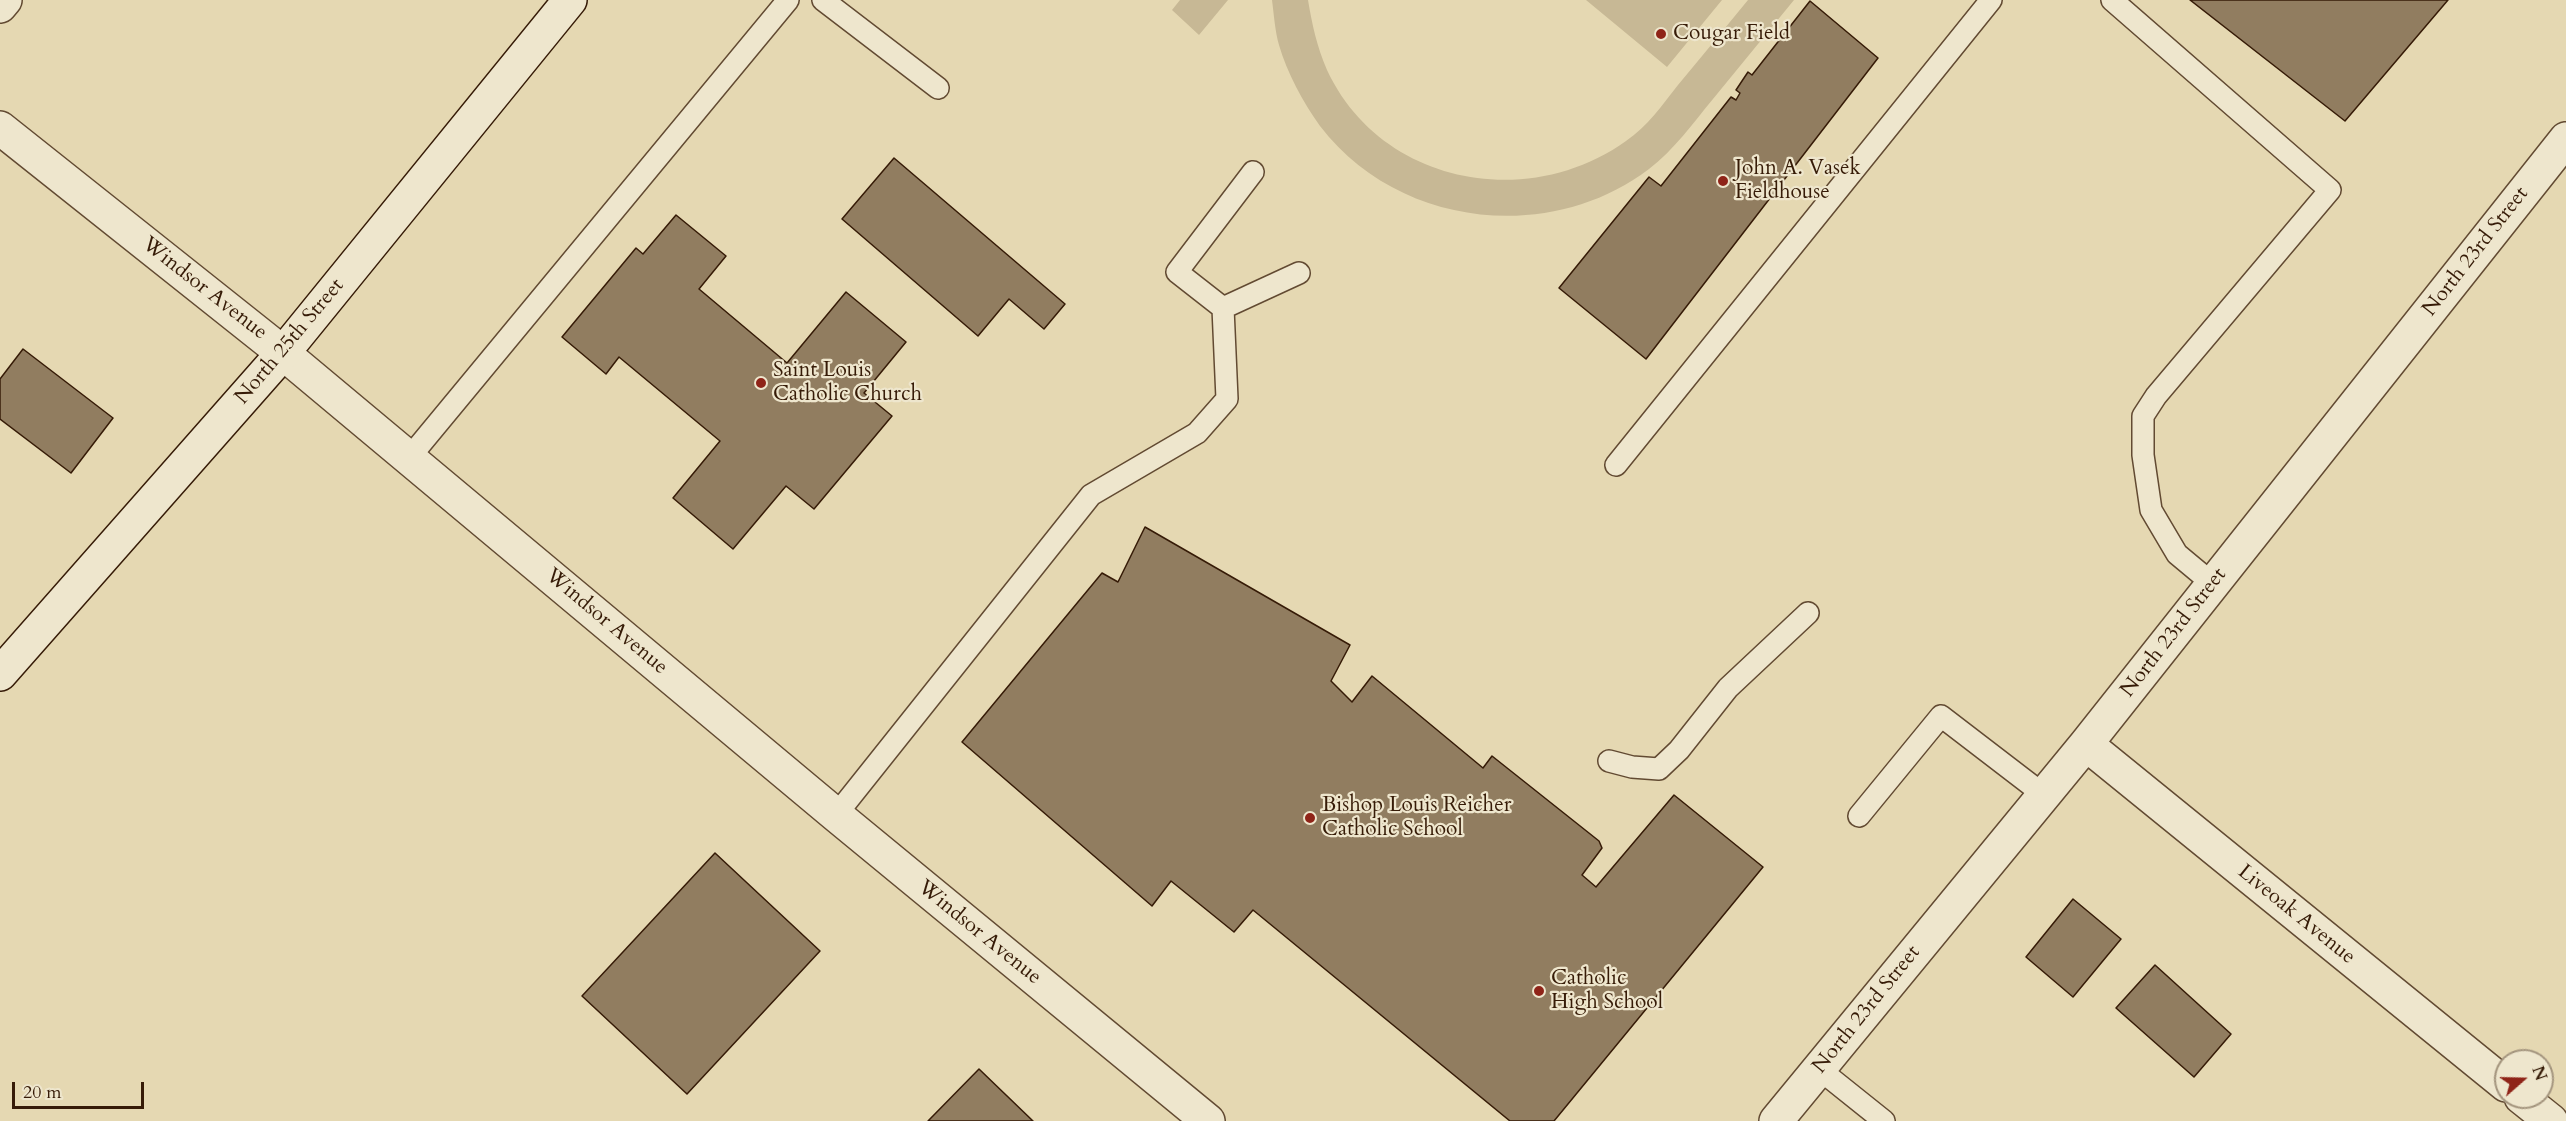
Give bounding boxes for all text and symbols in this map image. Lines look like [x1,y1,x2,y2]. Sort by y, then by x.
place label: Cougar Field [1673,21,1790,47]
marker: Cougar Field [1654,27,1668,41]
place label: John A. Vasek Fieldhouse [1735,156,1861,206]
marker: John A. Vasek Fieldhouse [1716,174,1730,188]
street label: North 23rd Street [2418,182,2534,322]
street label: Windsor Avenue [136,232,272,346]
street label: North 25th Street [230,274,350,410]
place label: Saint Louis Catholic Church [773,358,922,408]
marker: Saint Louis Catholic Church [754,376,768,390]
street label: North 23rd Street [2116,563,2232,703]
street label: Windsor Avenue [540,564,672,680]
place label: Bishop Louis Reicher Catholic School [1322,793,1511,843]
marker: Bishop Louis Reicher Catholic School [1303,811,1317,825]
street label: Liveoak Avenue [2232,860,2360,970]
street label: Windsor Avenue [912,875,1046,991]
street label: North 23rd Street [1808,941,1926,1079]
place label: Catholic High School [1551,966,1663,1016]
marker: Catholic High School [1532,984,1546,998]
north arrow [2494,1049,2554,1109]
text: N [2526,1063,2552,1084]
scale bar [15,1070,147,1108]
text: 20 m [23,1080,62,1105]

